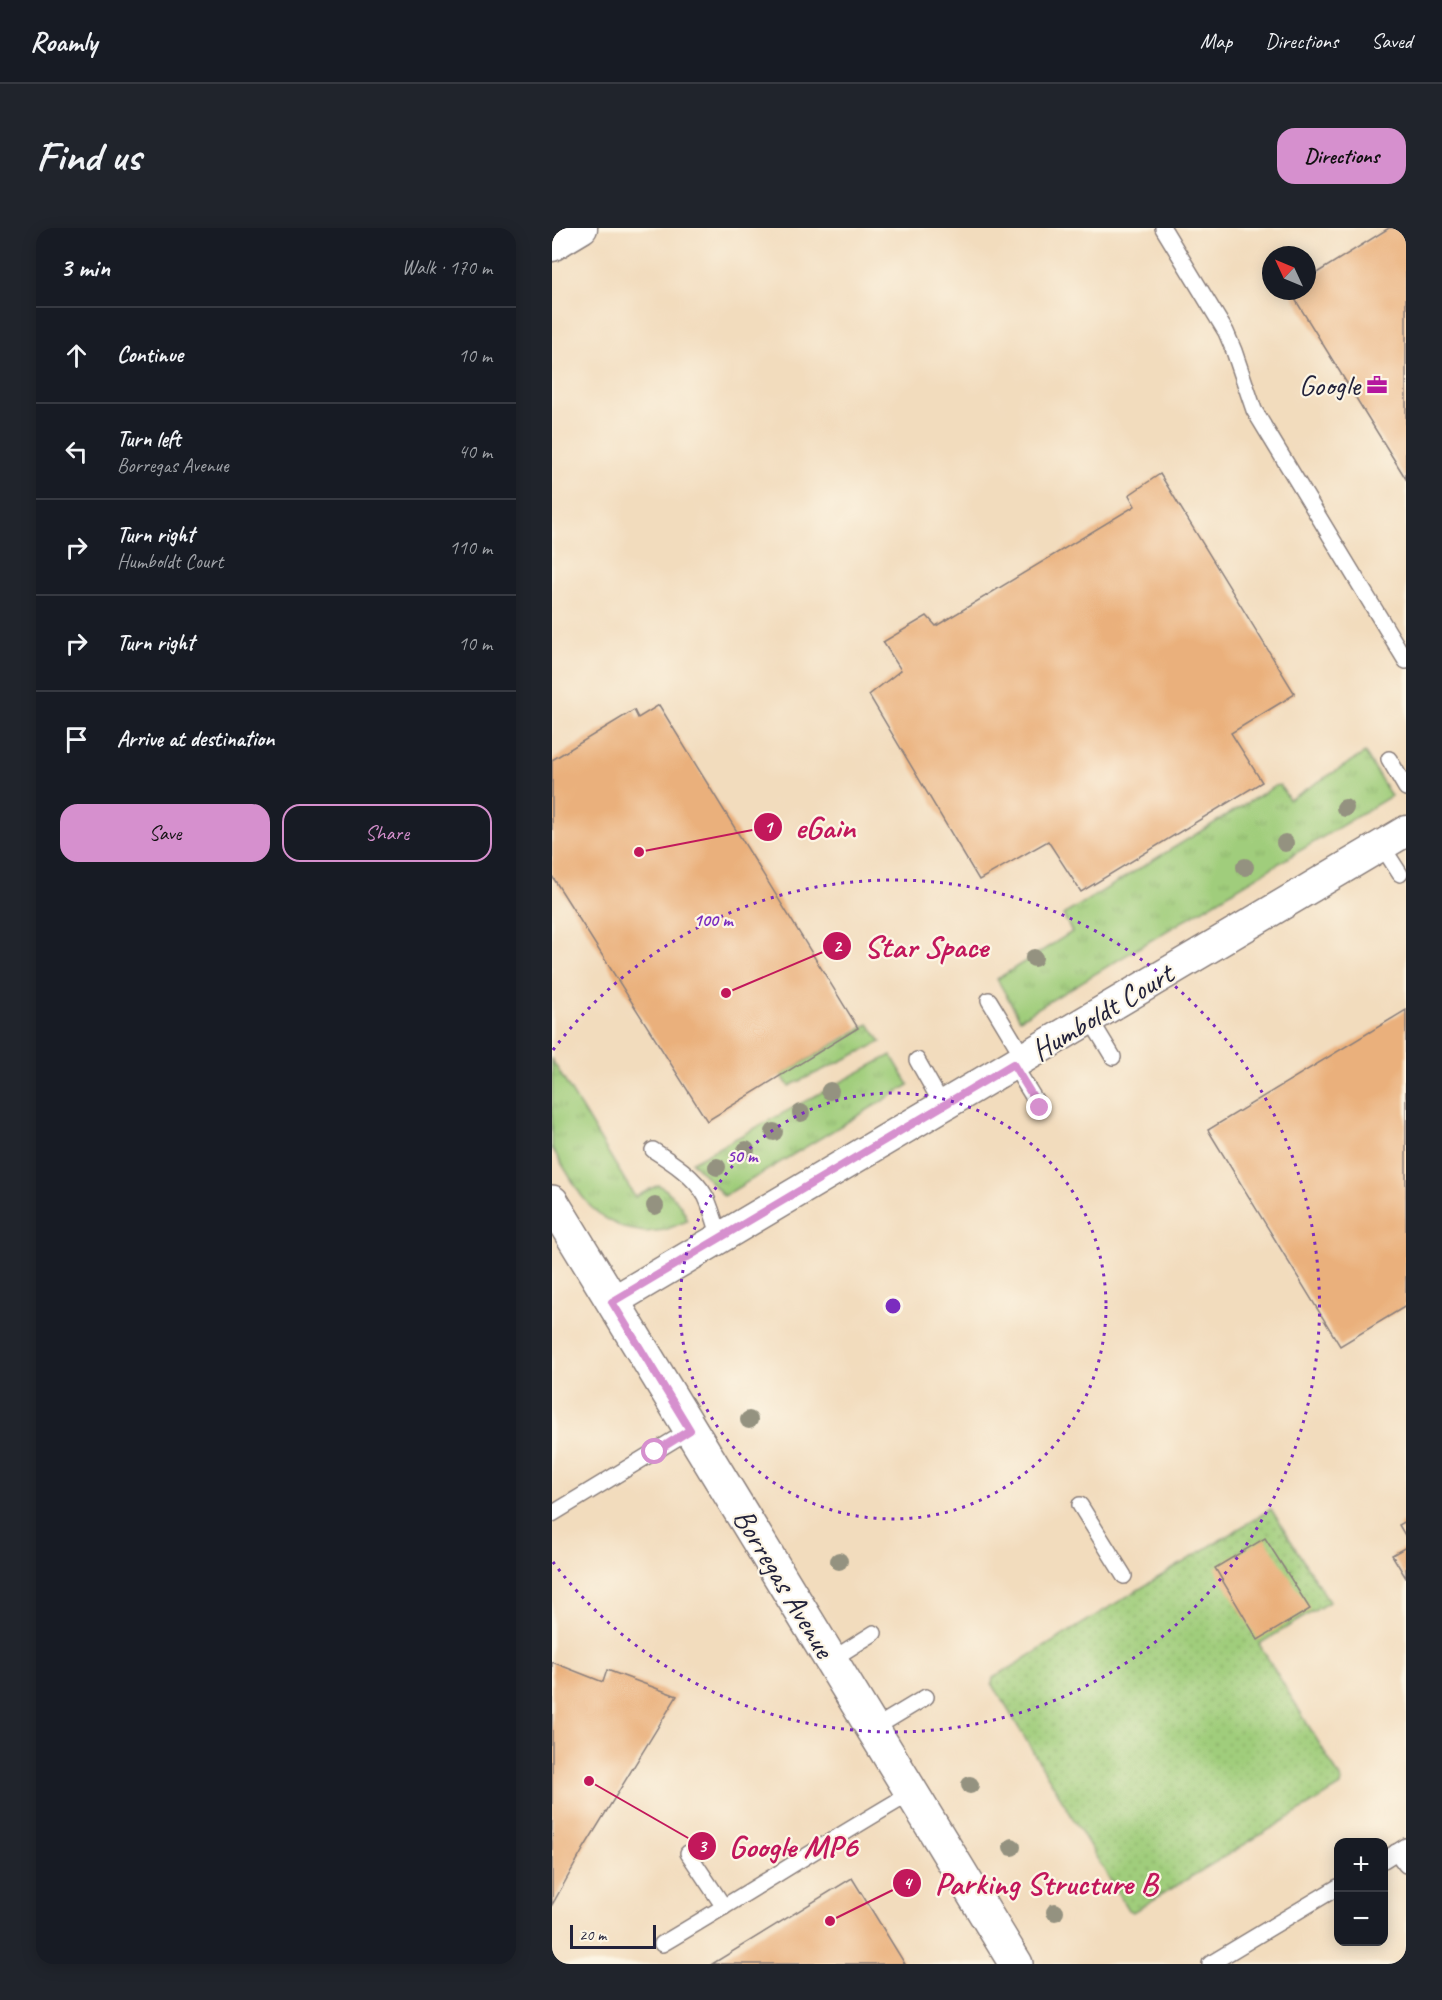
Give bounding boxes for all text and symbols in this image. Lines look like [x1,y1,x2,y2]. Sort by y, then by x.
text: Roamly [30,24,97,59]
text: Map [1200,28,1232,54]
text: Directions [1265,28,1338,54]
text: Saved [1371,28,1412,54]
button: Directions [1277,128,1406,184]
text: Find us [36,130,141,183]
north arrow [1262,246,1316,300]
text: 3 min [60,251,110,284]
text: Walk · 170 m [402,255,492,280]
icon: ahead [60,339,93,372]
text: Continue [117,341,183,369]
text: 10 m [458,343,492,368]
place label: Google [1299,366,1362,404]
office icon: Google [1365,373,1389,397]
text: Turn left [117,425,181,453]
icon: left [60,435,93,468]
text: 40 m [458,439,492,464]
text: Borregas Avenue [117,453,228,478]
text: Turn right [117,521,194,549]
icon: right [60,531,93,564]
text: 110 m [449,535,492,560]
text: Humboldt Court [117,549,223,574]
icon: right [60,627,93,660]
text: Turn right [117,629,194,657]
text: 10 m [458,631,492,656]
icon: arrive [60,723,93,756]
text: Arrive at destination [117,725,274,753]
callout: eGain [753,802,867,852]
button: Save [60,804,270,862]
button: Share [282,804,492,862]
text: eGain [795,807,857,848]
text: 1 [764,816,774,838]
text: 100 m [694,909,734,931]
callout: Star Space [822,921,1001,971]
text: Star Space [864,926,990,967]
text: 2 [833,935,843,957]
street label: Humboldt Court [1024,953,1183,1069]
route end [1026,1094,1052,1120]
text: 50 m [727,1145,759,1167]
centre of rings [883,1296,903,1316]
route start [641,1438,667,1464]
street label: Borregas Avenue [725,1502,844,1666]
callout: Google MP6 [687,1821,869,1871]
text: Google MP6 [729,1826,859,1867]
text: 3 [698,1835,708,1857]
map controls [1334,1838,1388,1946]
button: + [1334,1838,1388,1892]
callout: Parking Structure B [892,1858,1170,1908]
text: Parking Structure B [935,1863,1159,1904]
text: 4 [903,1872,913,1894]
button: − [1334,1892,1388,1946]
scale bar [570,1922,656,1950]
text: 20 m [579,1925,606,1945]

